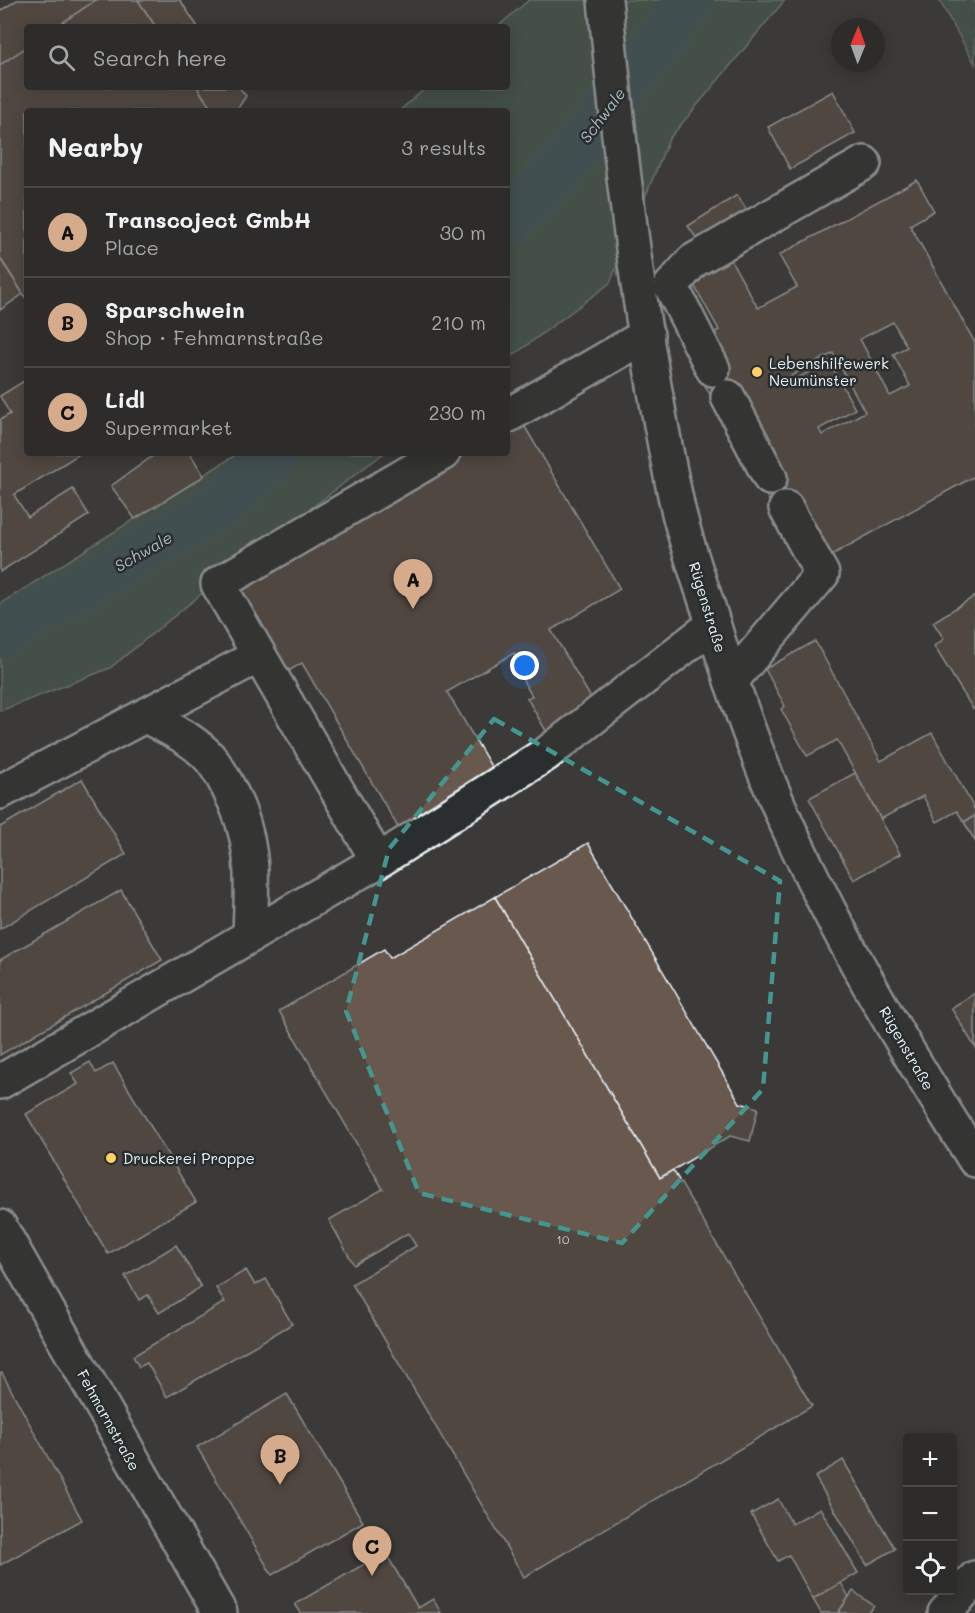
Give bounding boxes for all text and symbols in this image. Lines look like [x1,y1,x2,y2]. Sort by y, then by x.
north arrow [831,18,885,72]
search box [24,24,510,90]
icon: search [45,41,78,74]
text: Search here [93,43,227,72]
water label: Schwale [574,83,630,147]
text: Nearby [48,130,143,164]
text: 3 results [401,134,486,160]
text: Transcoject GmbH [105,205,312,234]
text: A [61,219,74,245]
text: 30 m [440,219,486,245]
text: Place [105,234,159,260]
text: Sparschwein [105,295,245,324]
text: B [61,309,74,335]
text: 210 m [431,309,486,335]
text: Shop · Fehmarnstraße [105,324,324,350]
place label: Lebenshilfewerk Neumünster [769,353,889,390]
marker: Lebenshilfewerk Neumünster [750,365,764,379]
text: Lidl [105,385,145,414]
text: C [60,399,75,425]
text: 230 m [428,399,486,425]
text: Supermarket [105,414,232,440]
water label: Schwale [110,526,176,576]
street label: Rügenstraße [685,559,731,655]
pin: A [394,560,432,609]
your location [510,651,539,680]
street label: Rügenstraße [875,1002,939,1094]
place label: Druckerei Proppe [123,1148,255,1168]
marker: Druckerei Proppe [104,1151,118,1165]
house number: 10 [557,1231,570,1247]
street label: Fehmarnstraße [73,1366,145,1474]
map controls [903,1433,957,1595]
button: + [903,1433,957,1487]
pin: B [260,1436,300,1485]
button: − [903,1487,957,1541]
pin: C [352,1526,392,1576]
button: locate [903,1541,957,1595]

